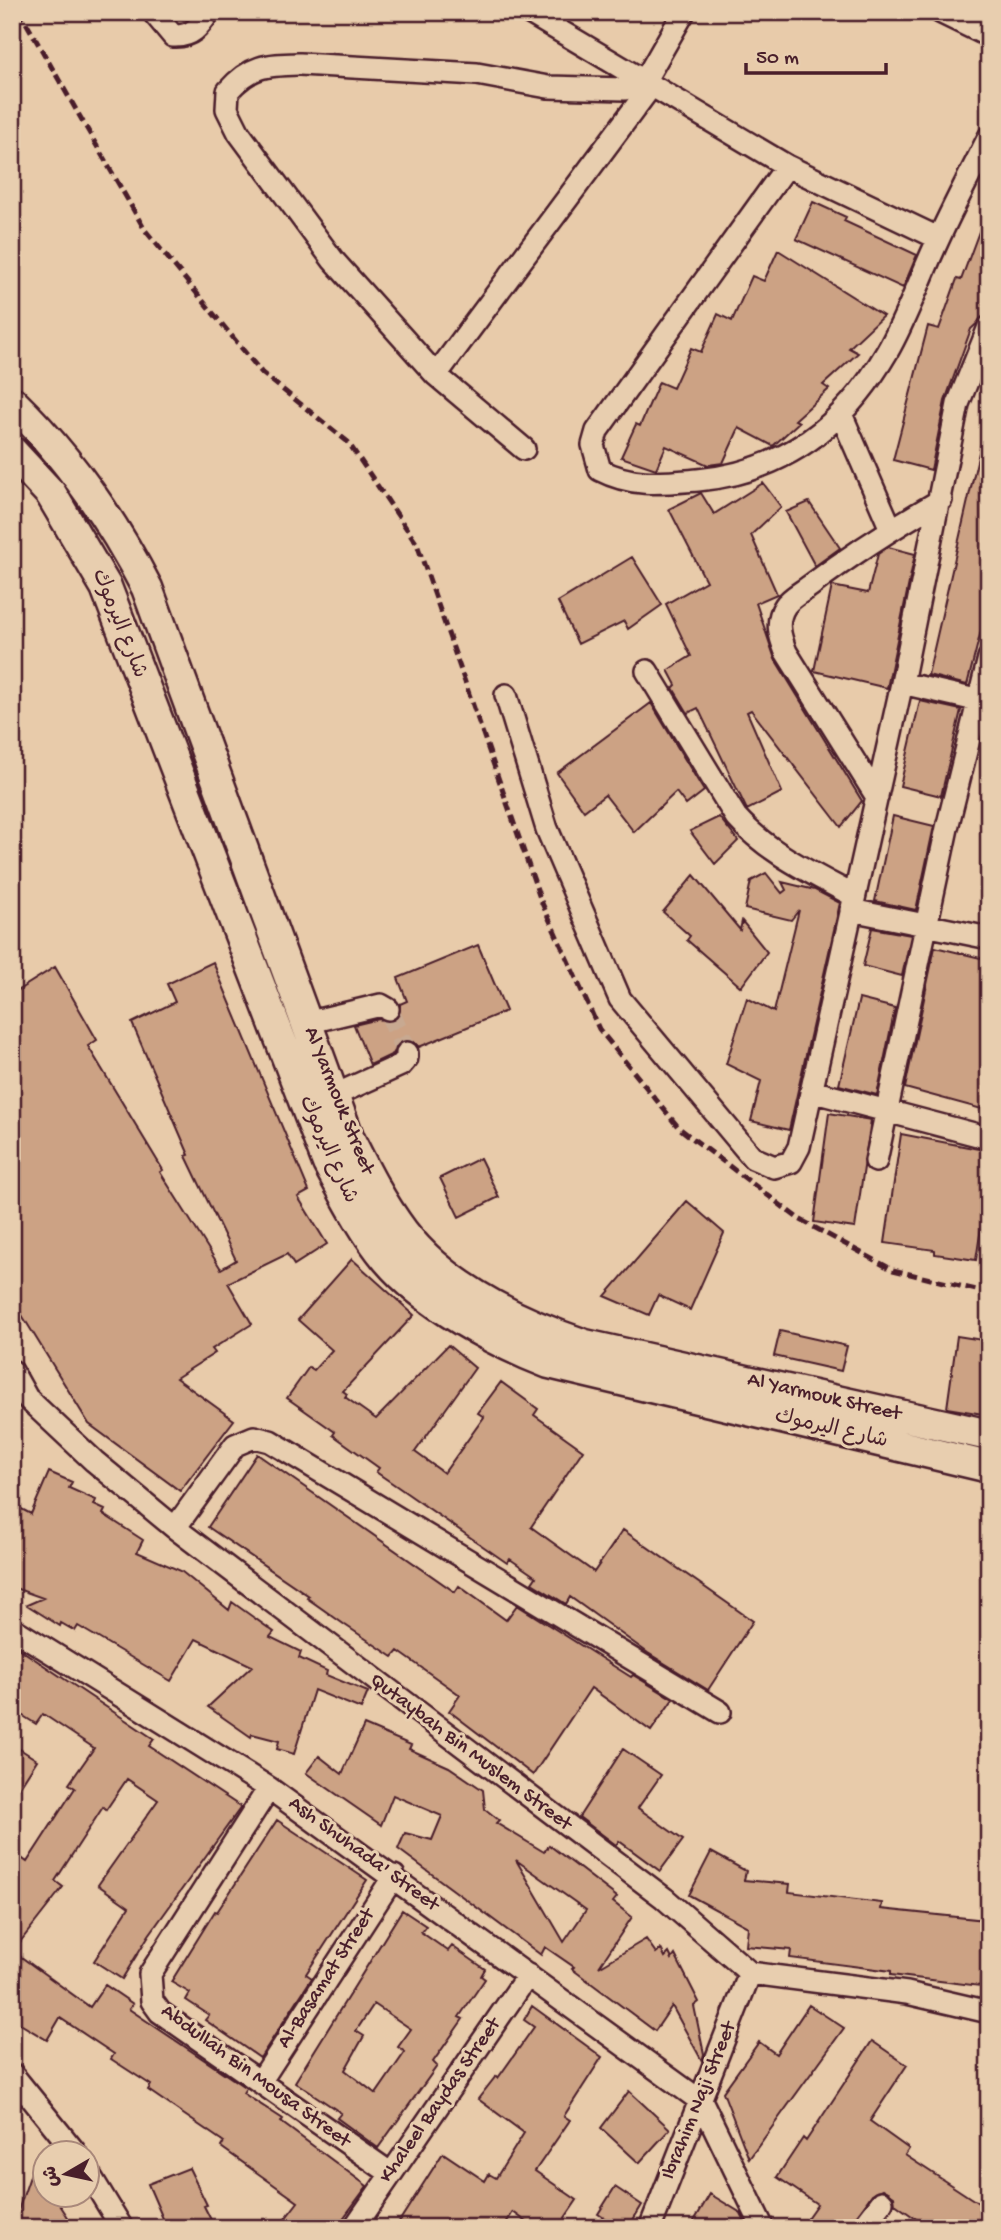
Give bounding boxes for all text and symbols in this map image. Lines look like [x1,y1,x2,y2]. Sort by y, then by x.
scale bar [746,32,886,76]
text: 50 m [756,47,799,72]
street label: شارع اليرموك [85,566,151,682]
street label: Al Yarmouk Street [297,1024,380,1181]
street label: شارع اليرموك [292,1092,362,1208]
street label: Al Yarmouk Street [745,1368,906,1428]
street label: شارع اليرموك [772,1405,890,1455]
street label: Qutaybah Bin Muslem Street [364,1669,578,1839]
street label: Ash Shuhada' Street [283,1792,445,1920]
street label: Al-Basamat Street [273,1902,383,2054]
street label: Abdullah Bin Mousa Street [155,2000,357,2156]
street label: Khaleel Baydas Street [375,2012,509,2188]
street label: Ibrahim Naji Street [657,2016,744,2184]
north arrow [32,2138,102,2208]
text: ش [40,2164,66,2188]

